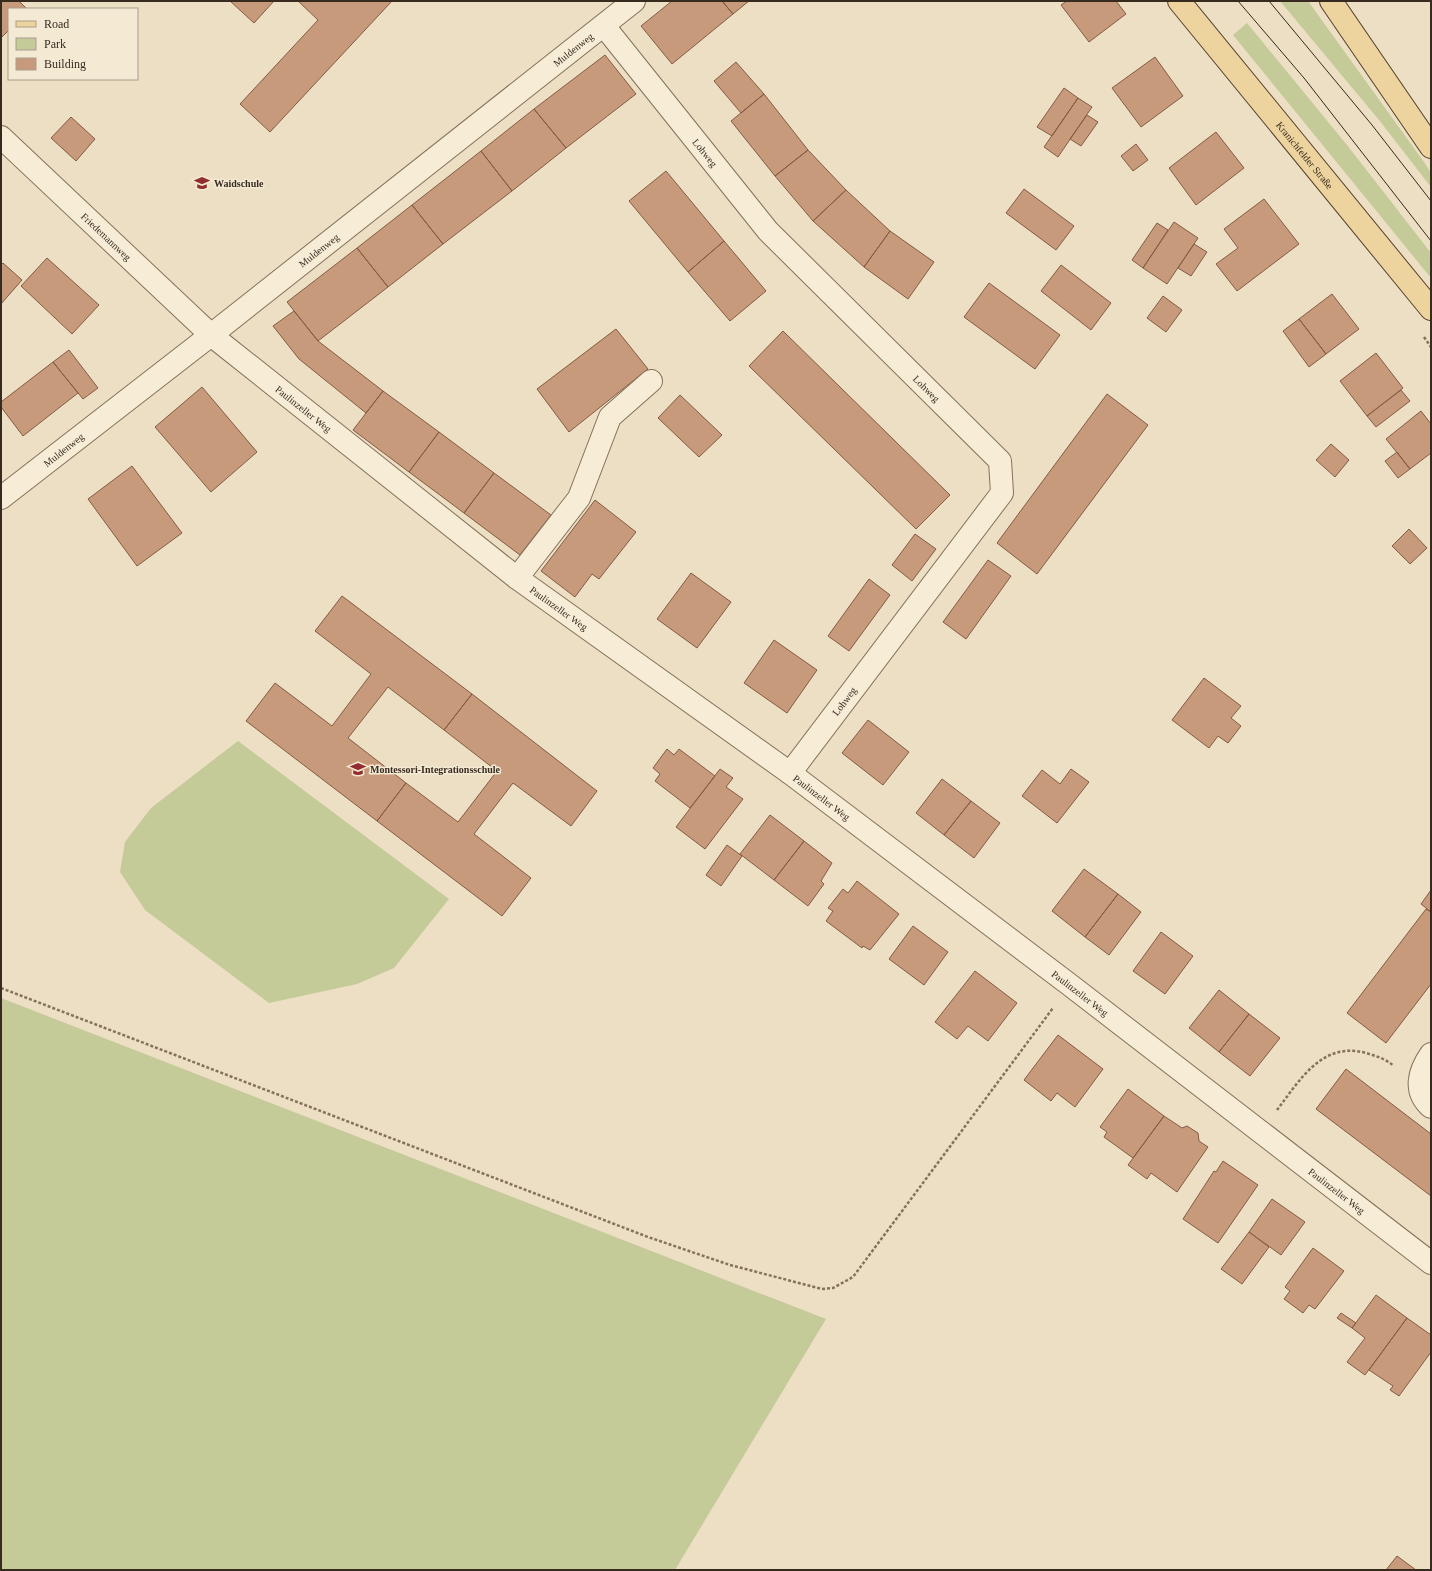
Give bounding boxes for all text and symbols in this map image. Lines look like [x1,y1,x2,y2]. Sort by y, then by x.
legend [8,8,138,80]
text: Road [44,17,69,31]
street label: Muldenweg [551,30,595,69]
text: Park [44,37,66,51]
text: Building [44,57,86,71]
street label: Kranichfelder Straße [1274,119,1336,192]
street label: Lohweg [690,137,719,169]
school or university icon: Waidschule [193,174,211,192]
place label: Waidschule [214,178,264,189]
street label: Friedemannweg [79,211,133,263]
street label: Muldenweg [297,231,341,270]
street label: Lohweg [911,373,942,404]
street label: Paulinzeller Weg [273,383,334,435]
street label: Muldenweg [41,431,86,469]
street label: Paulinzeller Weg [528,584,590,633]
street label: Lohweg [830,685,859,718]
school or university icon: Montessori-Integrationsschule [349,760,367,778]
place label: Montessori-Integrationsschule [370,764,501,775]
street label: Paulinzeller Weg [791,773,852,823]
street label: Paulinzeller Weg [1049,968,1110,1018]
street label: Paulinzeller Weg [1306,1166,1367,1216]

